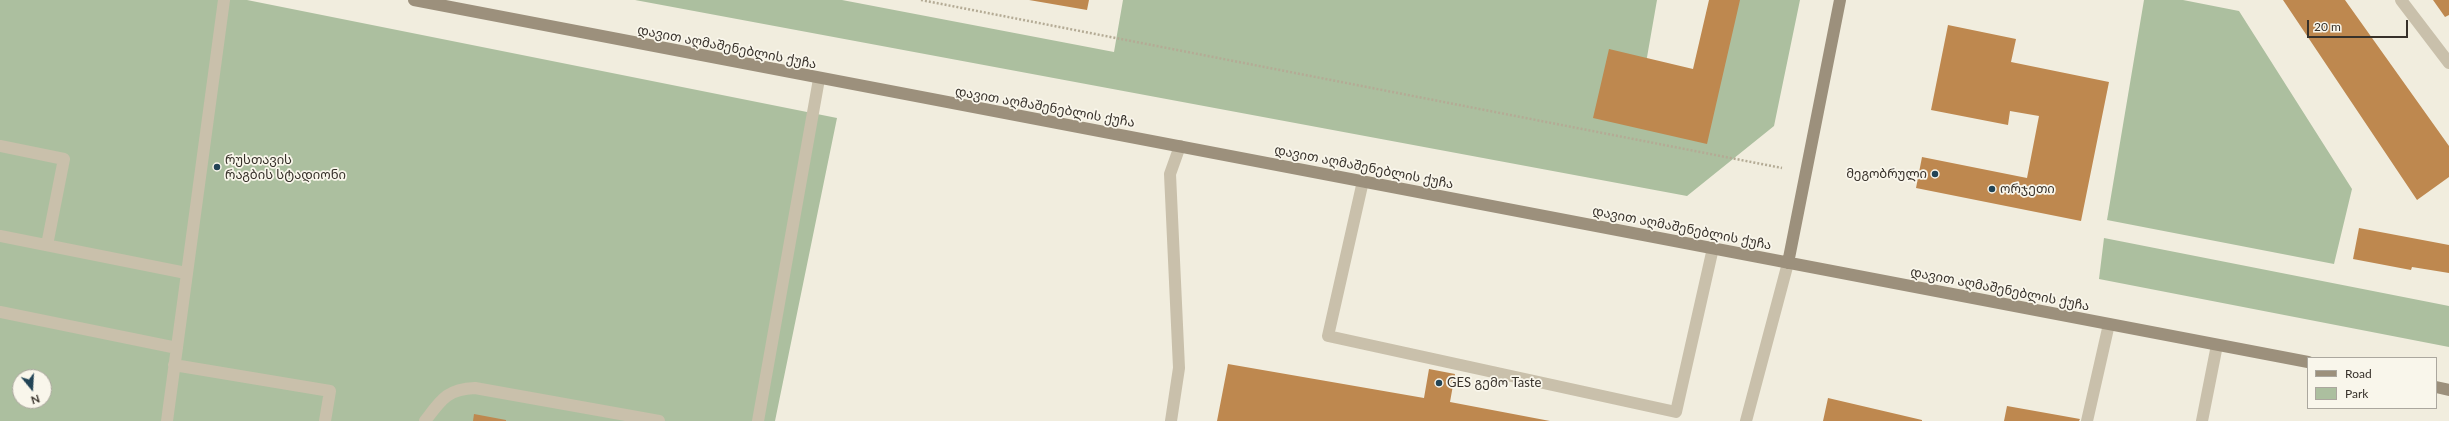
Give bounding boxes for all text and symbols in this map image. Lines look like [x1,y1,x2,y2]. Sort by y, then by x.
scale bar [2309,12,2410,38]
text: 20 m [2314,19,2341,34]
street label: დავით აღმაშენებლის ქუჩა [636,22,818,72]
street label: დავით აღმაშენებლის ქუჩა [954,84,1136,130]
street label: დავით აღმაშენებლის ქუჩა [1273,142,1455,192]
place label: რუსთავის რაგბის სტადიონი [225,152,346,183]
marker: რუსთავის რაგბის სტადიონი [212,162,222,172]
place label: მეგობრული [1846,166,1927,182]
marker: მეგობრული [1930,169,1940,179]
place label: ორჯეთი [2000,181,2055,197]
marker: ორჯეთი [1987,184,1997,194]
street label: დავით აღმაშენებლის ქუჩა [1591,203,1773,253]
street label: დავით აღმაშენებლის ქუჩა [1909,264,2091,314]
legend [2307,357,2437,409]
text: Road [2345,366,2372,381]
north arrow [12,369,52,409]
place label: GES გემო Taste [1447,375,1541,391]
marker: GES გემო Taste [1434,378,1444,388]
text: Park [2345,386,2368,401]
text: N [30,392,42,407]

